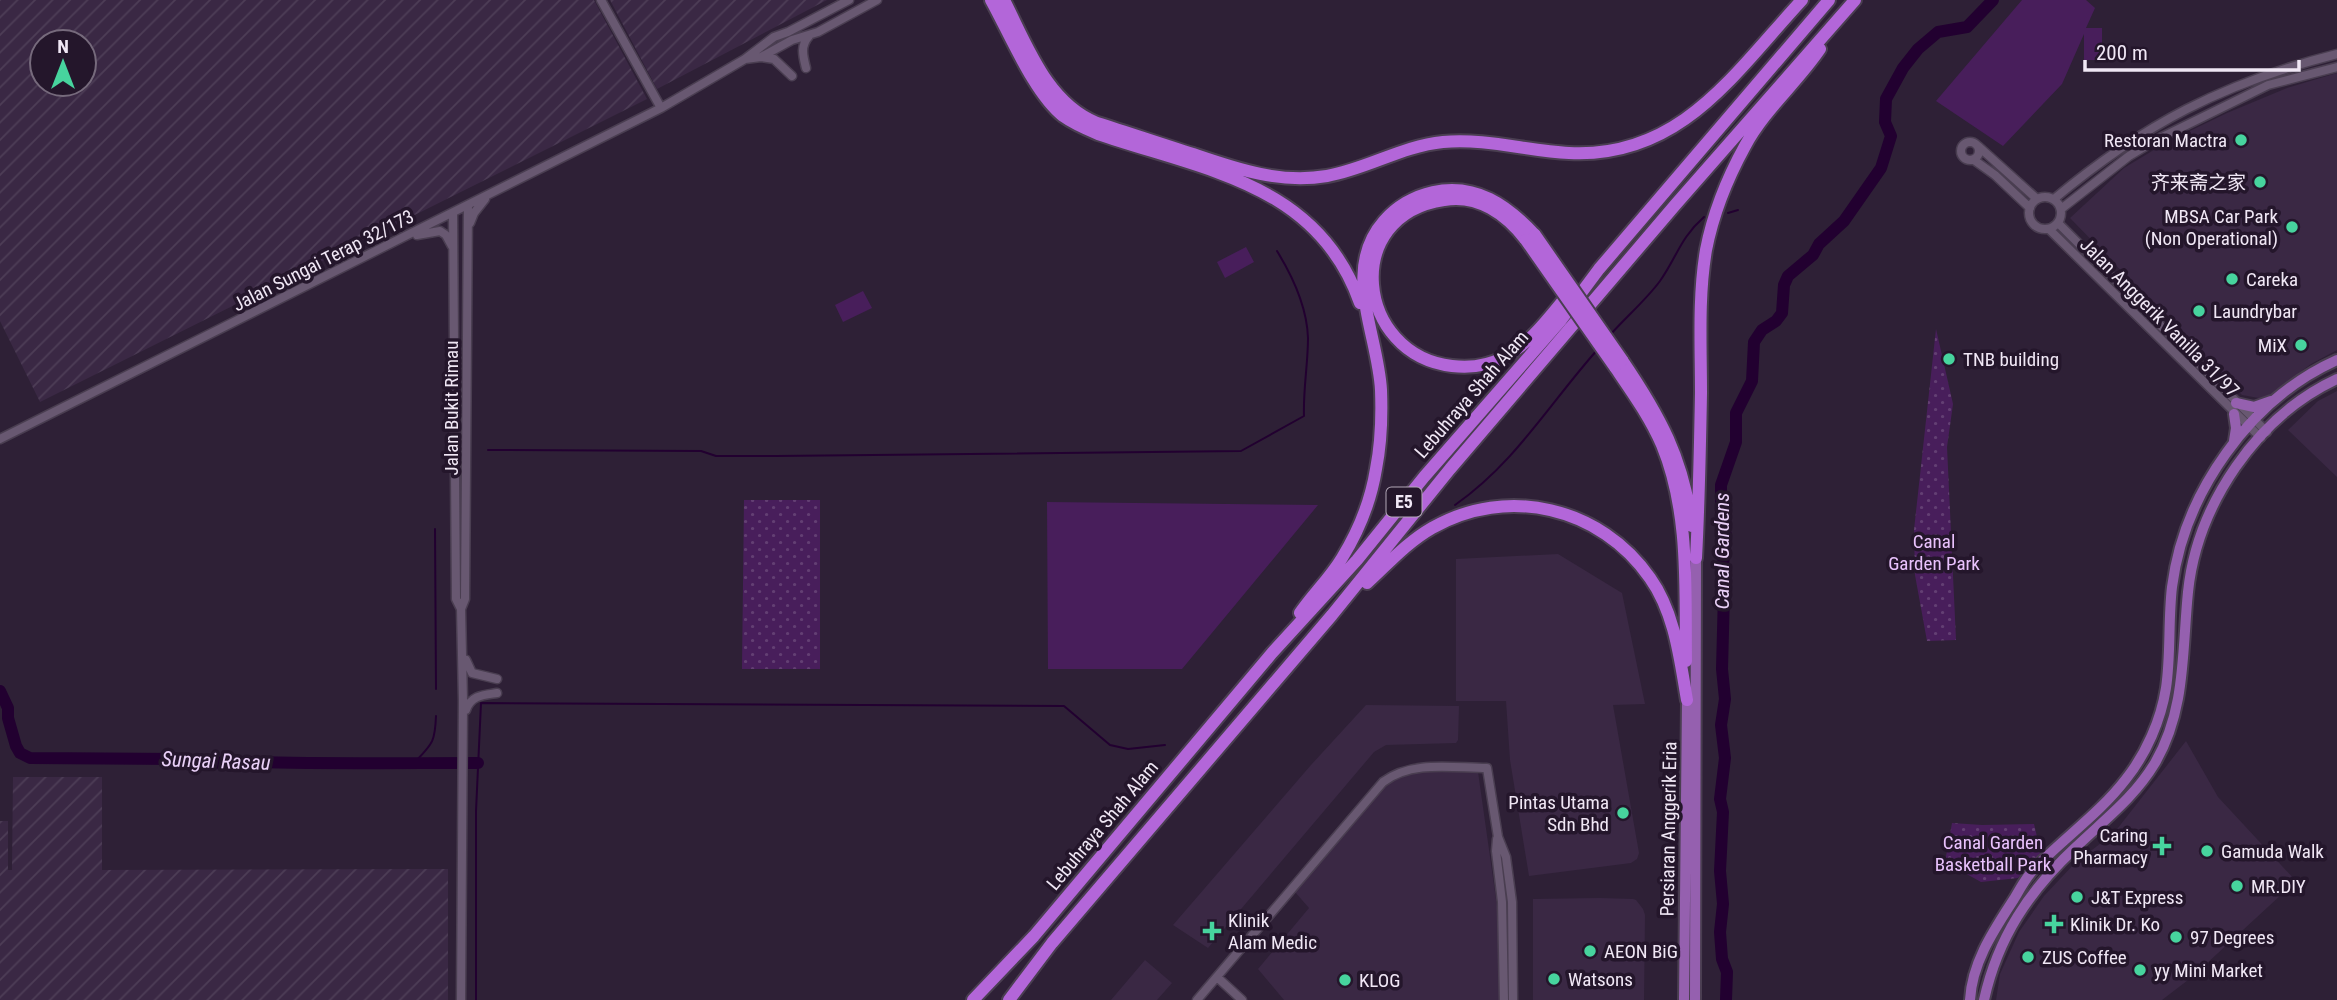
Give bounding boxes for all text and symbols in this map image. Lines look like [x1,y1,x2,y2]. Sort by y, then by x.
north arrow [28,28,98,98]
scale bar [2085,28,2298,72]
text: N [57,35,69,58]
text: 200 m [2096,41,2148,65]
place label: Restoran Mactra [2104,129,2227,152]
marker: Restoran Mactra [2233,132,2249,148]
place label: 齐来斋之家 [2151,171,2246,194]
marker: 齐来斋之家 [2252,174,2268,190]
street label: Jalan Sungai Terap 32/173 [229,205,418,316]
place label: MBSA Car Park (Non Operational) [2145,205,2278,250]
marker: MBSA Car Park (Non Operational) [2284,219,2300,235]
street label: Jalan Anggerik Vanilla 31/97 [2075,233,2244,402]
place label: Careka [2246,268,2298,291]
marker: Careka [2224,271,2240,287]
place label: Laundrybar [2213,300,2297,323]
marker: Laundrybar [2191,303,2207,319]
street label: Lebuhraya Shah Alam [1410,326,1533,463]
place label: MiX [2258,334,2287,357]
marker: MiX [2293,337,2309,353]
street label: Jalan Bukit Rimau [440,341,463,475]
place label: TNB building [1963,348,2059,371]
marker: TNB building [1941,351,1957,367]
road number: E5 [1386,488,1422,516]
water label: Canal Gardens [1710,492,1734,610]
park label: Canal Garden Park [1888,530,1980,575]
street label: Persiaran Anggerik Eria [1655,741,1682,917]
water label: Sungai Rasau [161,747,271,775]
street label: Lebuhraya Shah Alam [1042,756,1163,895]
place label: Pintas Utama Sdn Bhd [1508,791,1609,836]
marker: Pintas Utama Sdn Bhd [1615,805,1631,821]
place label: Caring Pharmacy [2073,824,2148,869]
park label: Canal Garden Basketball Park [1935,831,2052,876]
marker: Caring Pharmacy [2154,838,2170,854]
place label: Gamuda Walk [2221,840,2324,863]
marker: Gamuda Walk [2199,843,2215,859]
place label: MR.DIY [2251,875,2306,898]
marker: MR.DIY [2229,878,2245,894]
place label: J&T Express [2091,886,2183,909]
marker: J&T Express [2069,889,2085,905]
place label: Klinik Alam Medic [1228,909,1317,954]
place label: Klinik Dr. Ko [2070,913,2160,936]
marker: Klinik Dr. Ko [2044,914,2064,934]
marker: Klinik Alam Medic [1202,921,1222,941]
place label: 97 Degrees [2190,926,2274,949]
marker: 97 Degrees [2168,929,2184,945]
place label: AEON BiG [1604,940,1678,963]
marker: AEON BiG [1582,943,1598,959]
place label: ZUS Coffee [2042,946,2127,969]
marker: ZUS Coffee [2020,949,2036,965]
place label: yy Mini Market [2154,959,2263,982]
marker: yy Mini Market [2132,962,2148,978]
place label: Watsons [1568,968,1633,991]
place label: KLOG [1359,969,1400,992]
marker: Watsons [1546,971,1562,987]
marker: KLOG [1337,972,1353,988]

